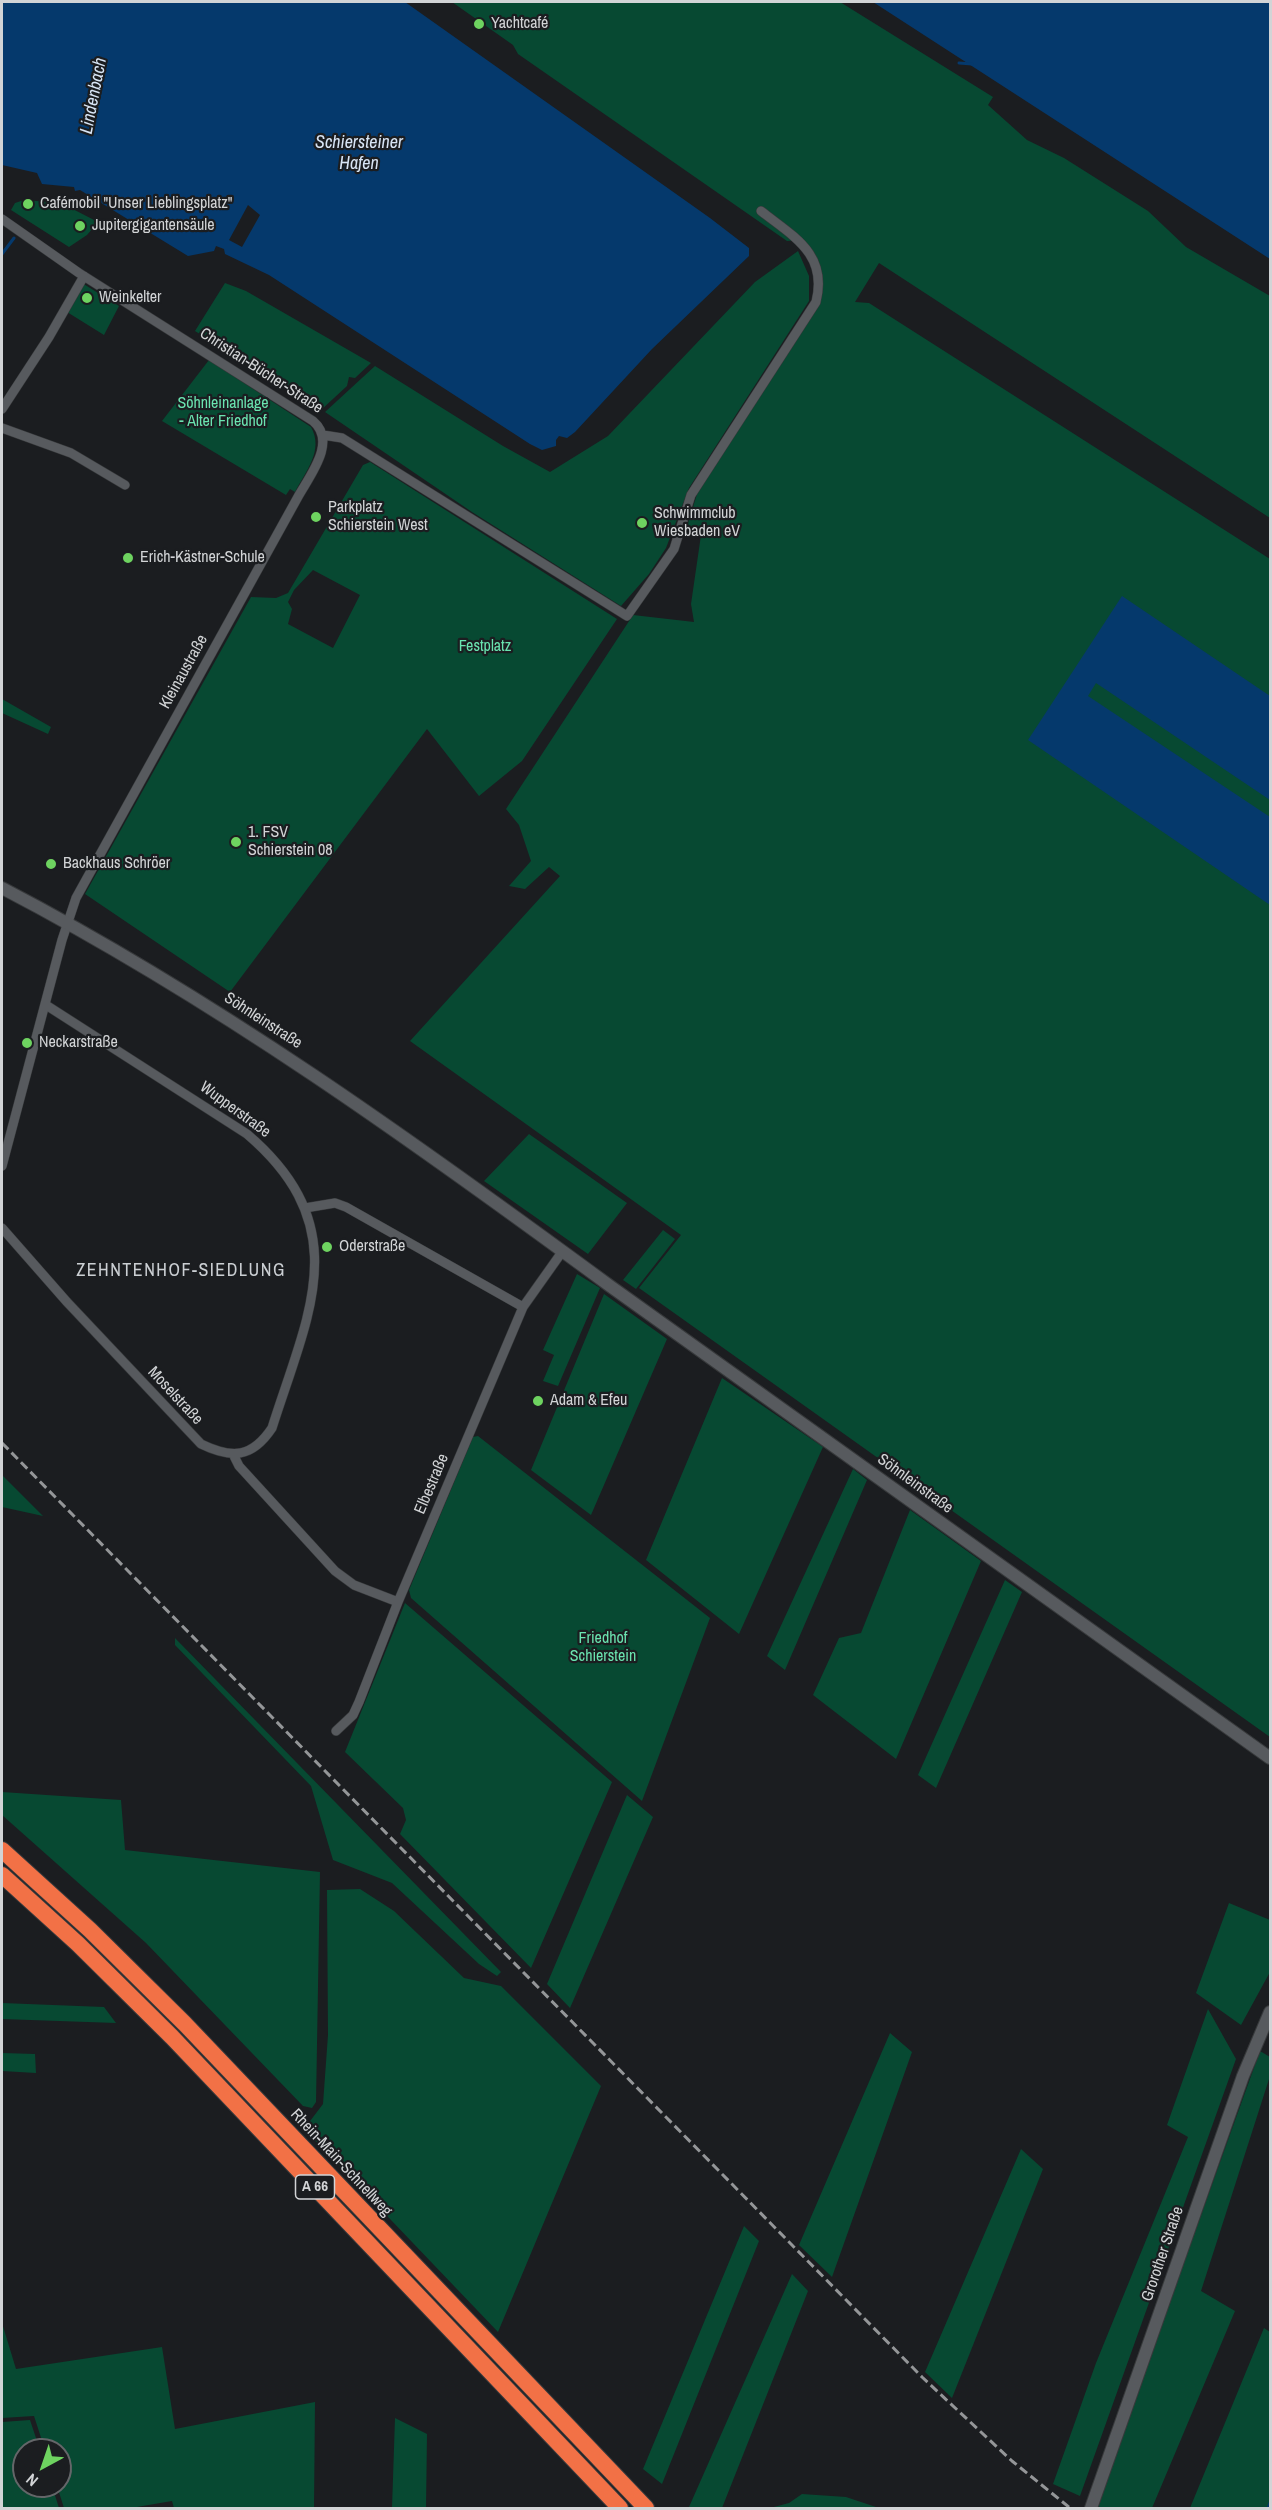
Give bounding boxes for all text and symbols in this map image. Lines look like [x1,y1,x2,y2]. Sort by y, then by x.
place label: Yachtcafé [491,14,548,34]
marker: Yachtcafé [472,17,486,31]
water label: Lindenbach [76,56,112,136]
water label: Schiersteiner Hafen [315,132,403,174]
place label: Cafémobil "Unser Lieblingsplatz" [40,194,232,214]
marker: Cafémobil "Unser Lieblingsplatz" [21,197,35,211]
place label: Jupitergigantensäule [92,216,215,236]
marker: Jupitergigantensäule [73,219,87,233]
place label: Weinkelter [99,288,161,308]
marker: Weinkelter [80,291,94,305]
street label: Christian-Bücher-Straße [196,324,326,418]
park label: Söhnleinanlage - Alter Friedhof [177,394,269,432]
place label: Parkplatz Schierstein West [328,498,428,536]
place label: Schwimmclub Wiesbaden eV [654,504,740,542]
marker: Parkplatz Schierstein West [309,510,323,524]
marker: Schwimmclub Wiesbaden eV [635,516,649,530]
place label: Erich-Kästner-Schule [140,548,265,568]
marker: Erich-Kästner-Schule [121,551,135,565]
street label: Kleinaustraße [156,632,212,712]
park label: Festplatz [459,637,511,657]
place label: 1. FSV Schierstein 08 [248,823,333,861]
marker: 1. FSV Schierstein 08 [229,835,243,849]
place label: Backhaus Schröer [63,854,170,874]
marker: Backhaus Schröer [44,857,58,871]
street label: Söhnleinstraße [220,989,306,1053]
place label: Neckarstraße [39,1033,118,1053]
marker: Neckarstraße [20,1036,34,1050]
street label: Wupperstraße [196,1078,274,1142]
place label: Oderstraße [339,1237,405,1257]
marker: Oderstraße [320,1240,334,1254]
district label: ZEHNTENHOF-SIEDLUNG [76,1260,286,1282]
street label: Moselstraße [143,1363,207,1429]
place label: Adam & Efeu [550,1391,627,1411]
marker: Adam & Efeu [531,1394,545,1408]
street label: Söhnleinstraße [873,1450,957,1518]
street label: Elbestraße [411,1451,453,1517]
park label: Friedhof Schierstein [570,1629,636,1667]
street label: Rhein-Main-Schnellweg [286,2105,396,2221]
road number: A 66 [296,2175,334,2199]
street label: Grorother Straße [1138,2204,1188,2304]
north arrow [12,2438,72,2498]
text: N [21,2469,42,2492]

